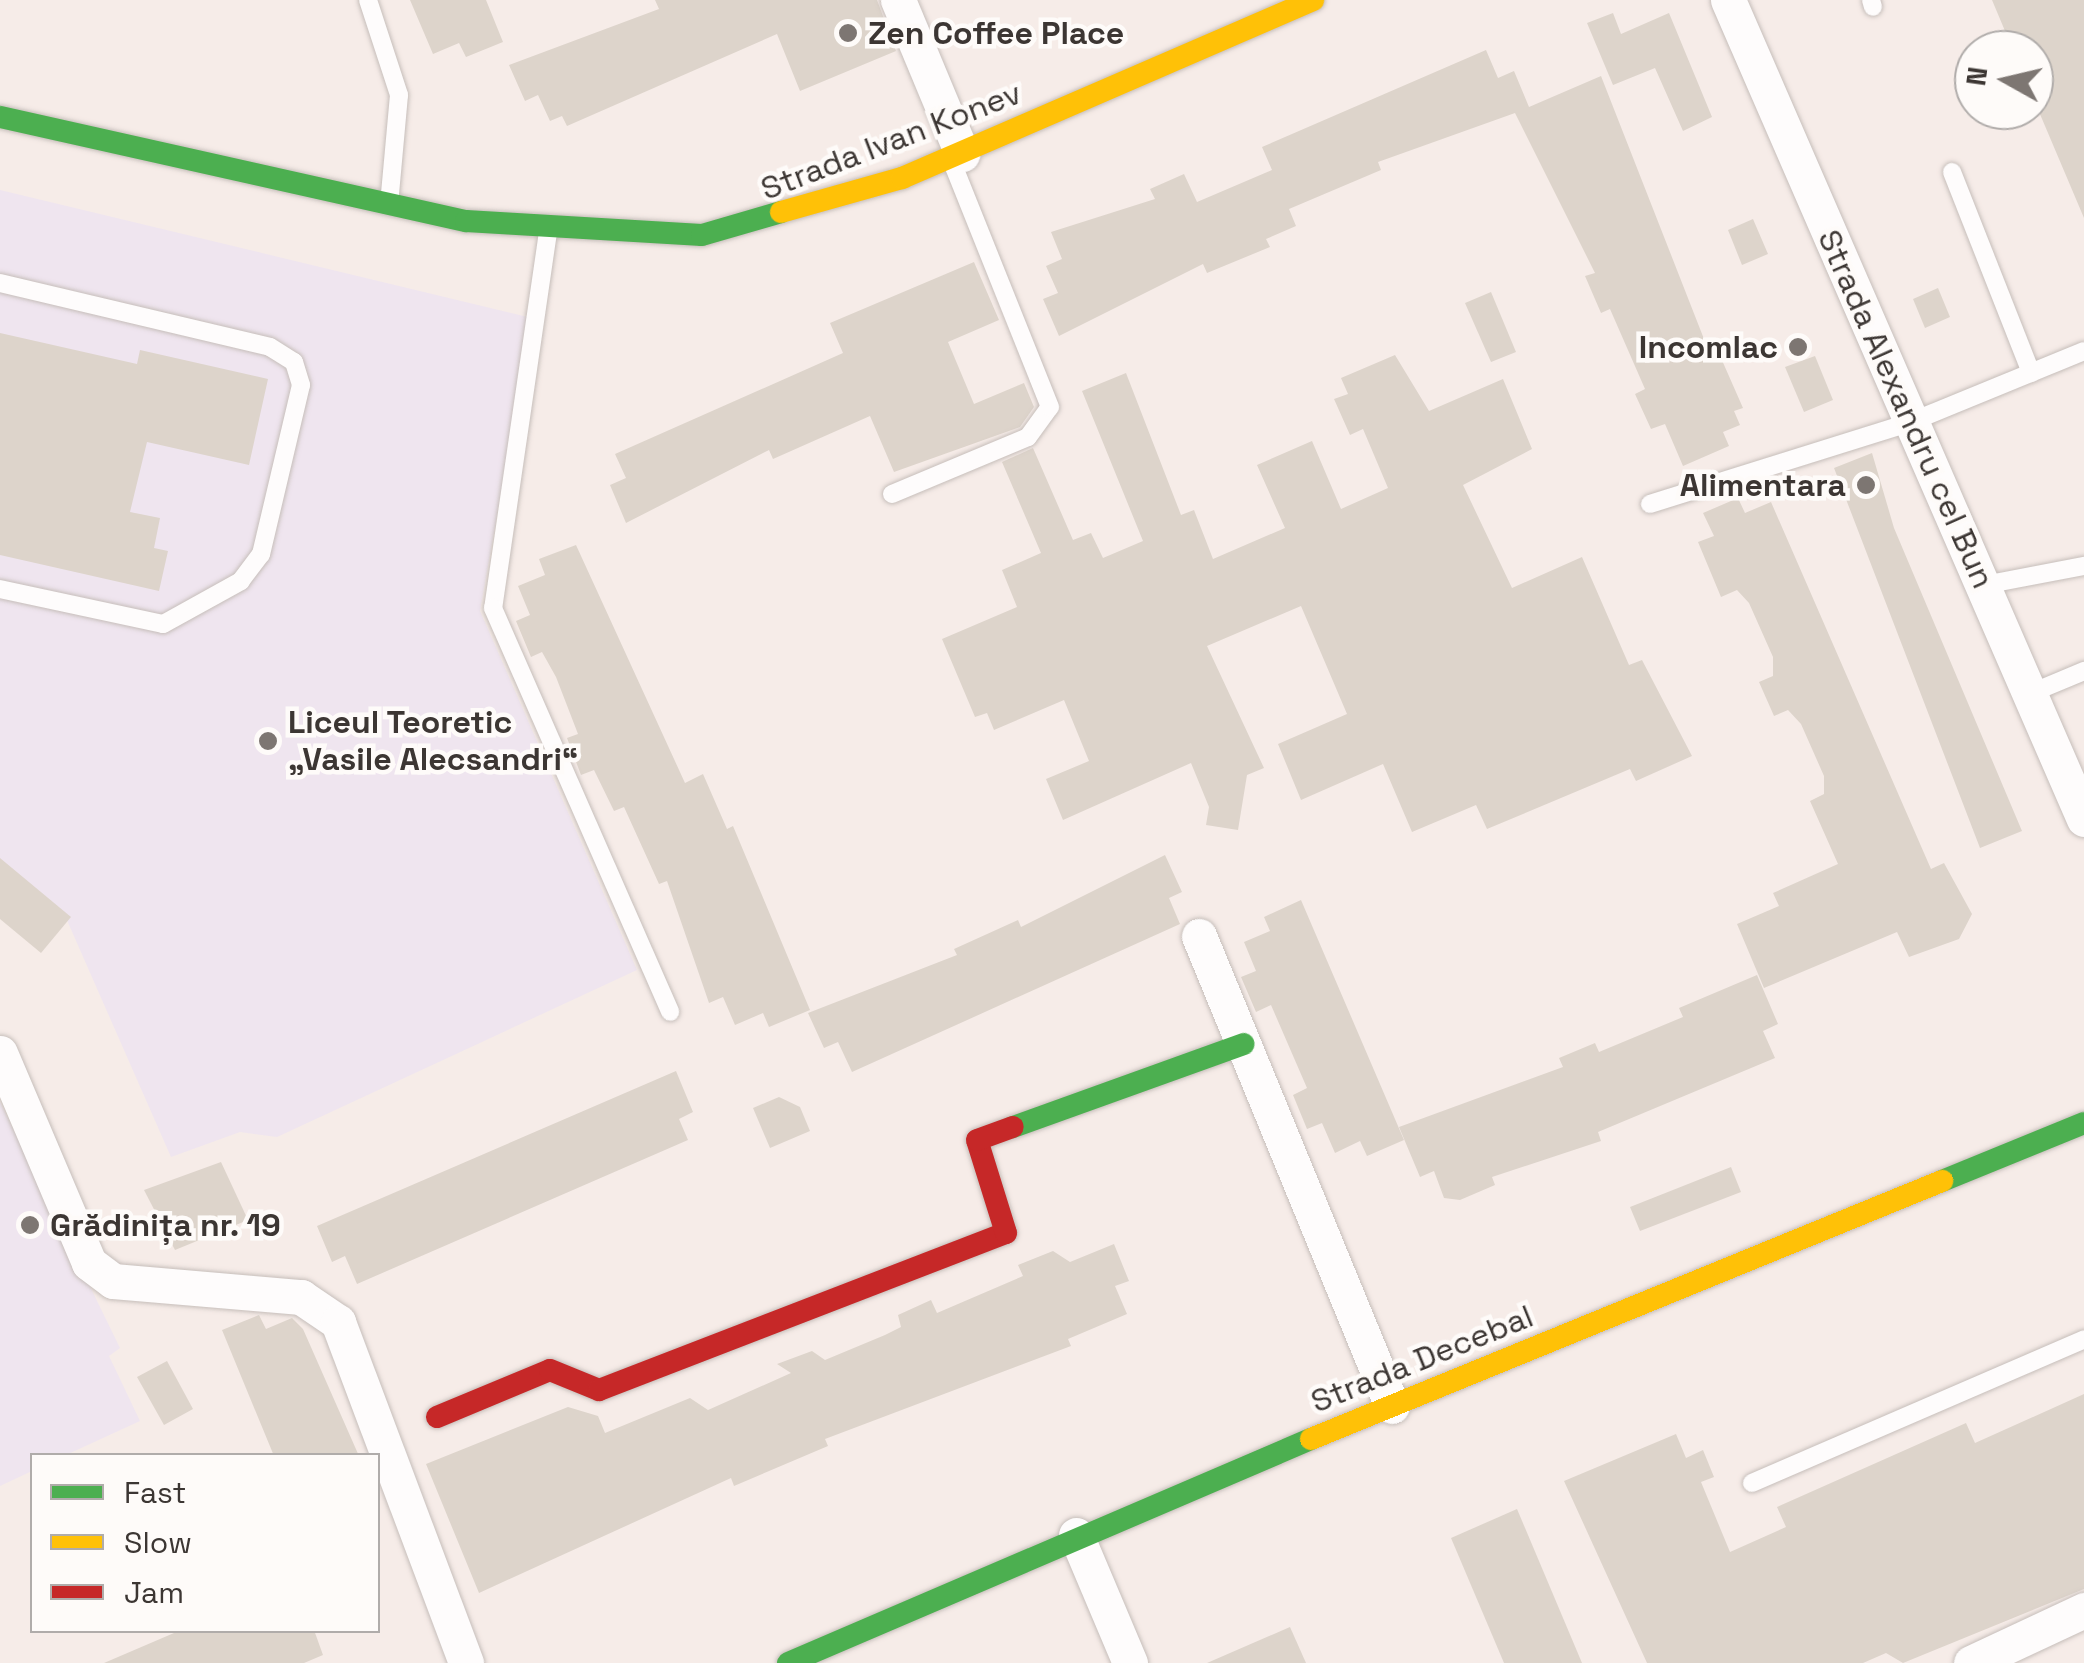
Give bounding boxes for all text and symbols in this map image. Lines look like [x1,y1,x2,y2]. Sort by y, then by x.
place label: Zen Coffee Place [868,14,1124,52]
marker: Zen Coffee Place [837,22,859,44]
north arrow [1954,30,2054,130]
text: N [1957,64,1995,88]
street label: Strada Ivan Konev [755,74,1027,208]
street label: Strada Alexandru cel Bun [1809,224,2003,594]
place label: Incomlac [1639,328,1778,366]
marker: Incomlac [1787,336,1809,358]
place label: Alimentara [1680,466,1846,504]
marker: Alimentara [1855,474,1877,496]
place label: Liceul Teoretic „Vasile Alecsandri“ [288,704,579,779]
marker: Liceul Teoretic „Vasile Alecsandri“ [257,730,279,752]
place label: Grădinița nr. 19 [50,1206,282,1244]
marker: Grădinița nr. 19 [19,1214,41,1236]
street label: Strada Decebal [1305,1297,1539,1421]
legend [30,1453,380,1633]
text: Fast [124,1473,186,1512]
text: Slow [124,1523,192,1562]
text: Jam [124,1573,184,1612]

